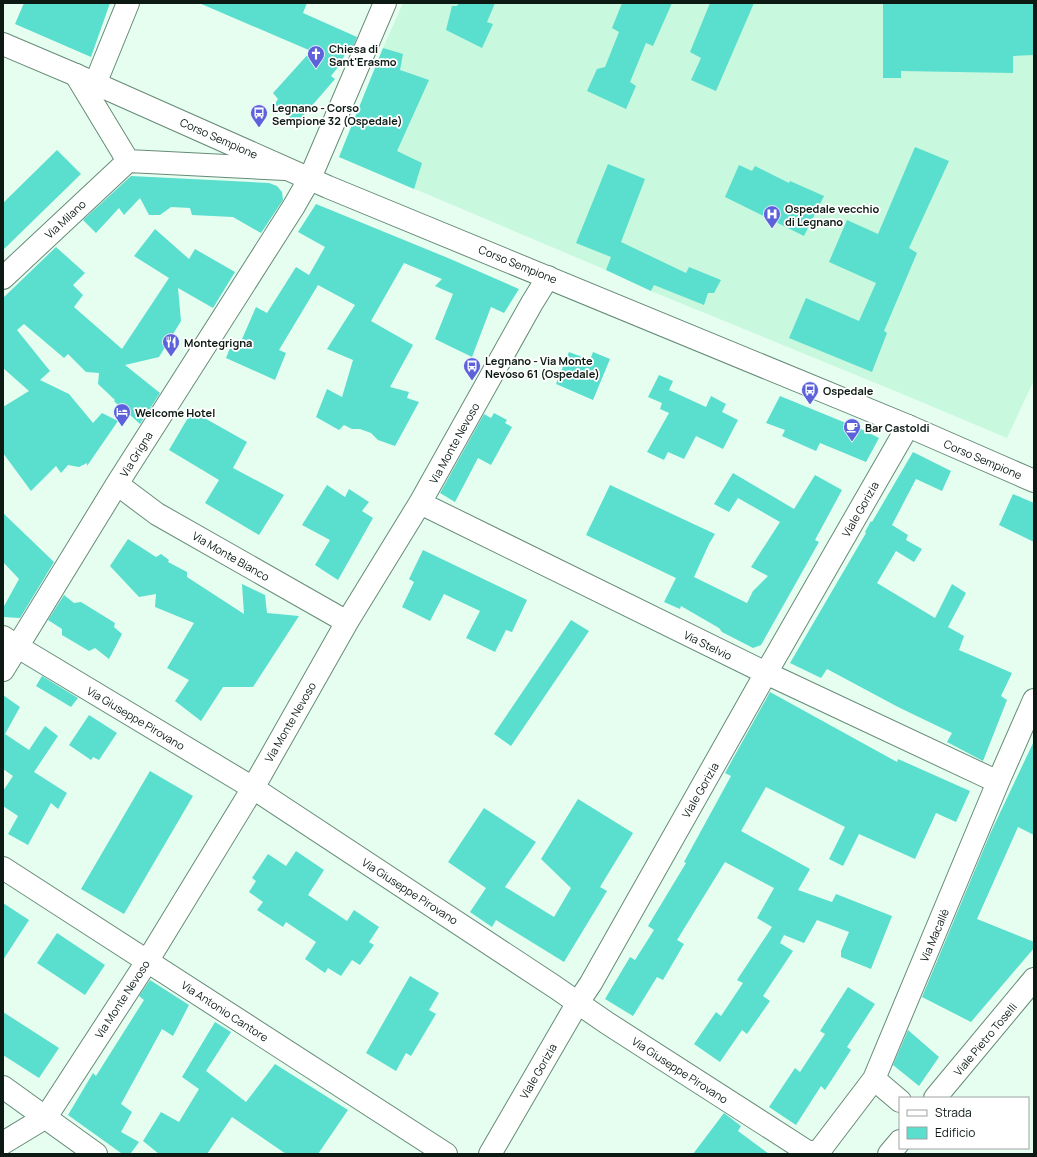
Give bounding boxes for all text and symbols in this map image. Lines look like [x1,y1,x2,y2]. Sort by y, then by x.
place label: Chiesa di Sant'Erasmo [329,41,397,69]
church icon: Chiesa di Sant'Erasmo [306,44,326,69]
place label: Legnano - Corso Sempione 32 (Ospedale) [272,100,402,128]
bus stop icon: Legnano - Corso Sempione 32 (Ospedale) [249,103,269,128]
street label: Corso Sempione [178,114,261,162]
street label: Via Milano [41,196,89,242]
place label: Ospedale vecchio di Legnano [785,201,880,229]
hospital icon: Ospedale vecchio di Legnano [762,204,782,229]
street label: Corso Sempione [476,241,560,287]
restaurant icon: Montegrigna [161,332,181,357]
place label: Montegrigna [184,335,252,350]
place label: Legnano - Via Monte Nevoso 61 (Ospedale) [485,353,600,381]
bus stop icon: Legnano - Via Monte Nevoso 61 (Ospedale) [462,356,482,381]
bus stop icon: Ospedale [800,380,820,405]
place label: Ospedale [823,383,874,398]
street label: Via Monte Nevoso [426,399,483,486]
hotel icon: Welcome Hotel [112,402,132,427]
place label: Welcome Hotel [135,405,215,420]
cafe icon: Bar Castoldi [842,417,862,442]
place label: Bar Castoldi [865,420,930,435]
street label: Via Grigna [116,429,156,479]
street label: Corso Sempione [942,436,1025,482]
street label: Viale Gorizia [838,479,882,539]
street label: Via Monte Bianco [190,528,273,584]
street label: Via Stelvio [681,627,735,663]
street label: Via Monte Nevoso [261,679,319,765]
street label: Via Giuseppe Pirovano [84,683,188,753]
street label: Viale Gorizia [678,760,722,820]
street label: Via Giuseppe Pirovano [359,854,461,928]
street label: Via Macallè [916,906,952,964]
street label: Via Monte Nevoso [91,957,153,1041]
street label: Via Antonio Cantore [179,977,272,1045]
street label: Viale Pietro Toselli [950,999,1020,1079]
street label: Via Giuseppe Pirovano [629,1033,731,1107]
street label: Viale Gorizia [516,1041,560,1101]
legend [899,1097,1029,1149]
text: Strada [935,1104,972,1121]
text: Edificio [935,1124,975,1141]

